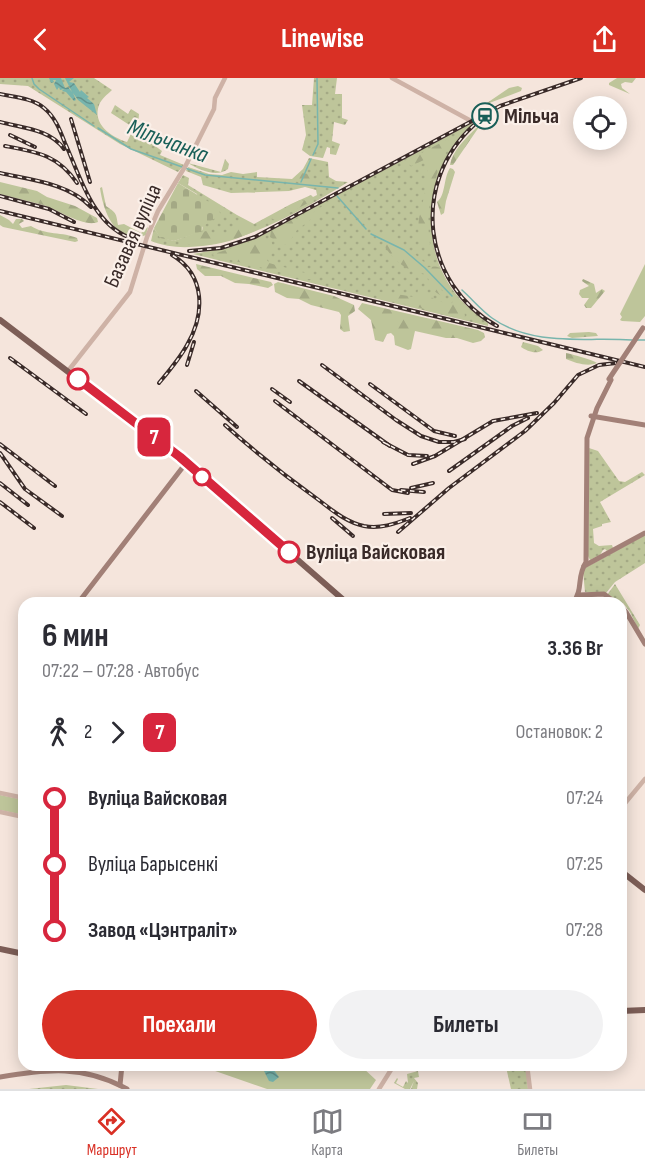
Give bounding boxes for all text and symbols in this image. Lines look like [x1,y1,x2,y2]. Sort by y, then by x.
icon: back [24,23,57,56]
text: Linewise [281,23,364,55]
icon: share [588,23,621,56]
map controls [573,96,627,150]
button: locate [573,96,627,150]
station icon: Мільча [470,101,500,131]
place label: Мільча [504,103,559,130]
water label: Мільчанка [123,112,213,170]
street label: Базавая вуліца [98,180,168,292]
unlabelled marker [67,368,89,390]
line badge: 7 [134,418,174,456]
text: 7 [149,425,159,450]
unlabelled marker [193,468,211,486]
place label: Вуліца Вайсковая [306,539,445,566]
marker: Вуліца Вайсковая [278,541,300,563]
text: 6 мин [42,616,109,656]
text: 3.36 Br [547,635,603,662]
text: 07:22 – 07:28 · Автобус [42,659,199,683]
icon: walk [42,716,75,749]
icon: forward [101,716,134,749]
text: 2 [84,720,92,744]
text: 7 [155,720,164,745]
text: Остановок: 2 [515,720,603,744]
text: Вуліца Вайсковая [88,785,227,812]
text: 07:24 [566,786,603,810]
text: Вуліца Барысенкі [88,851,218,878]
text: 07:25 [566,852,603,876]
text: Завод «Цэнтраліт» [88,917,238,944]
text: 07:28 [565,918,603,942]
button: Поехали [42,990,317,1059]
button: Билеты [329,990,603,1059]
tab: Маршрут [87,1105,137,1160]
tab: Карта [311,1105,344,1160]
tab: Билеты [517,1105,558,1160]

